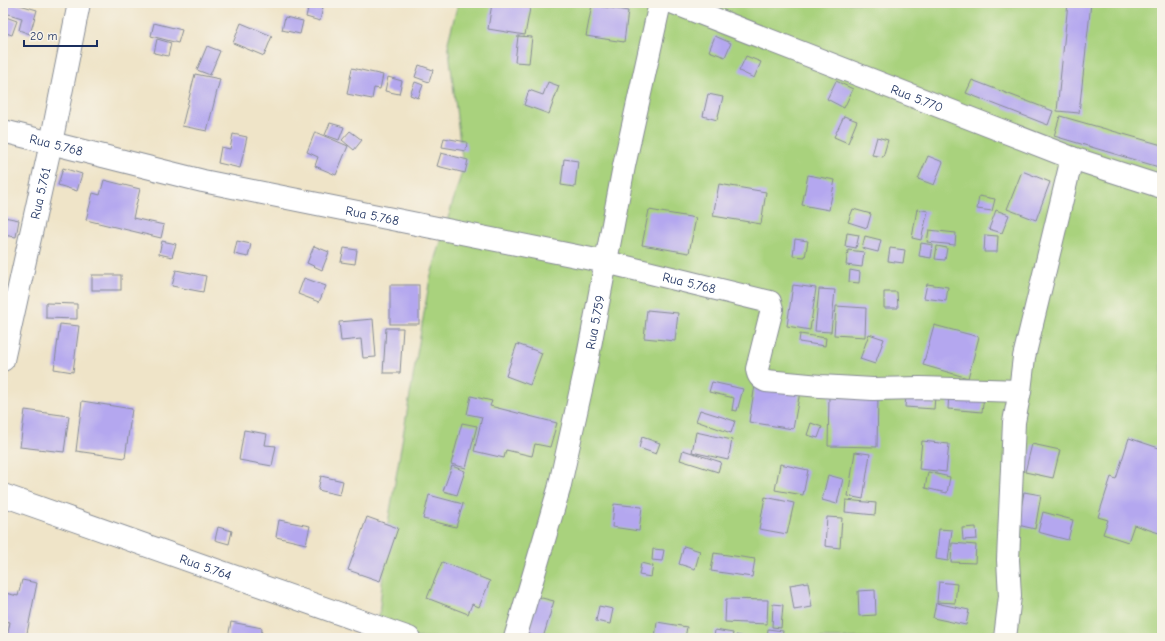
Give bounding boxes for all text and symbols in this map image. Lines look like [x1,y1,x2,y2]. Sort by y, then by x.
scale bar [24,22,97,48]
text: 20 m [30,29,58,43]
street label: Rua 5.770 [889,81,946,115]
street label: Rua 5.768 [28,130,85,158]
street label: Rua 5.761 [27,166,53,220]
street label: Rua 5.768 [344,202,401,228]
street label: Rua 5.768 [661,269,718,296]
street label: Rua 5.759 [582,294,607,350]
street label: Rua 5.764 [178,550,234,582]

